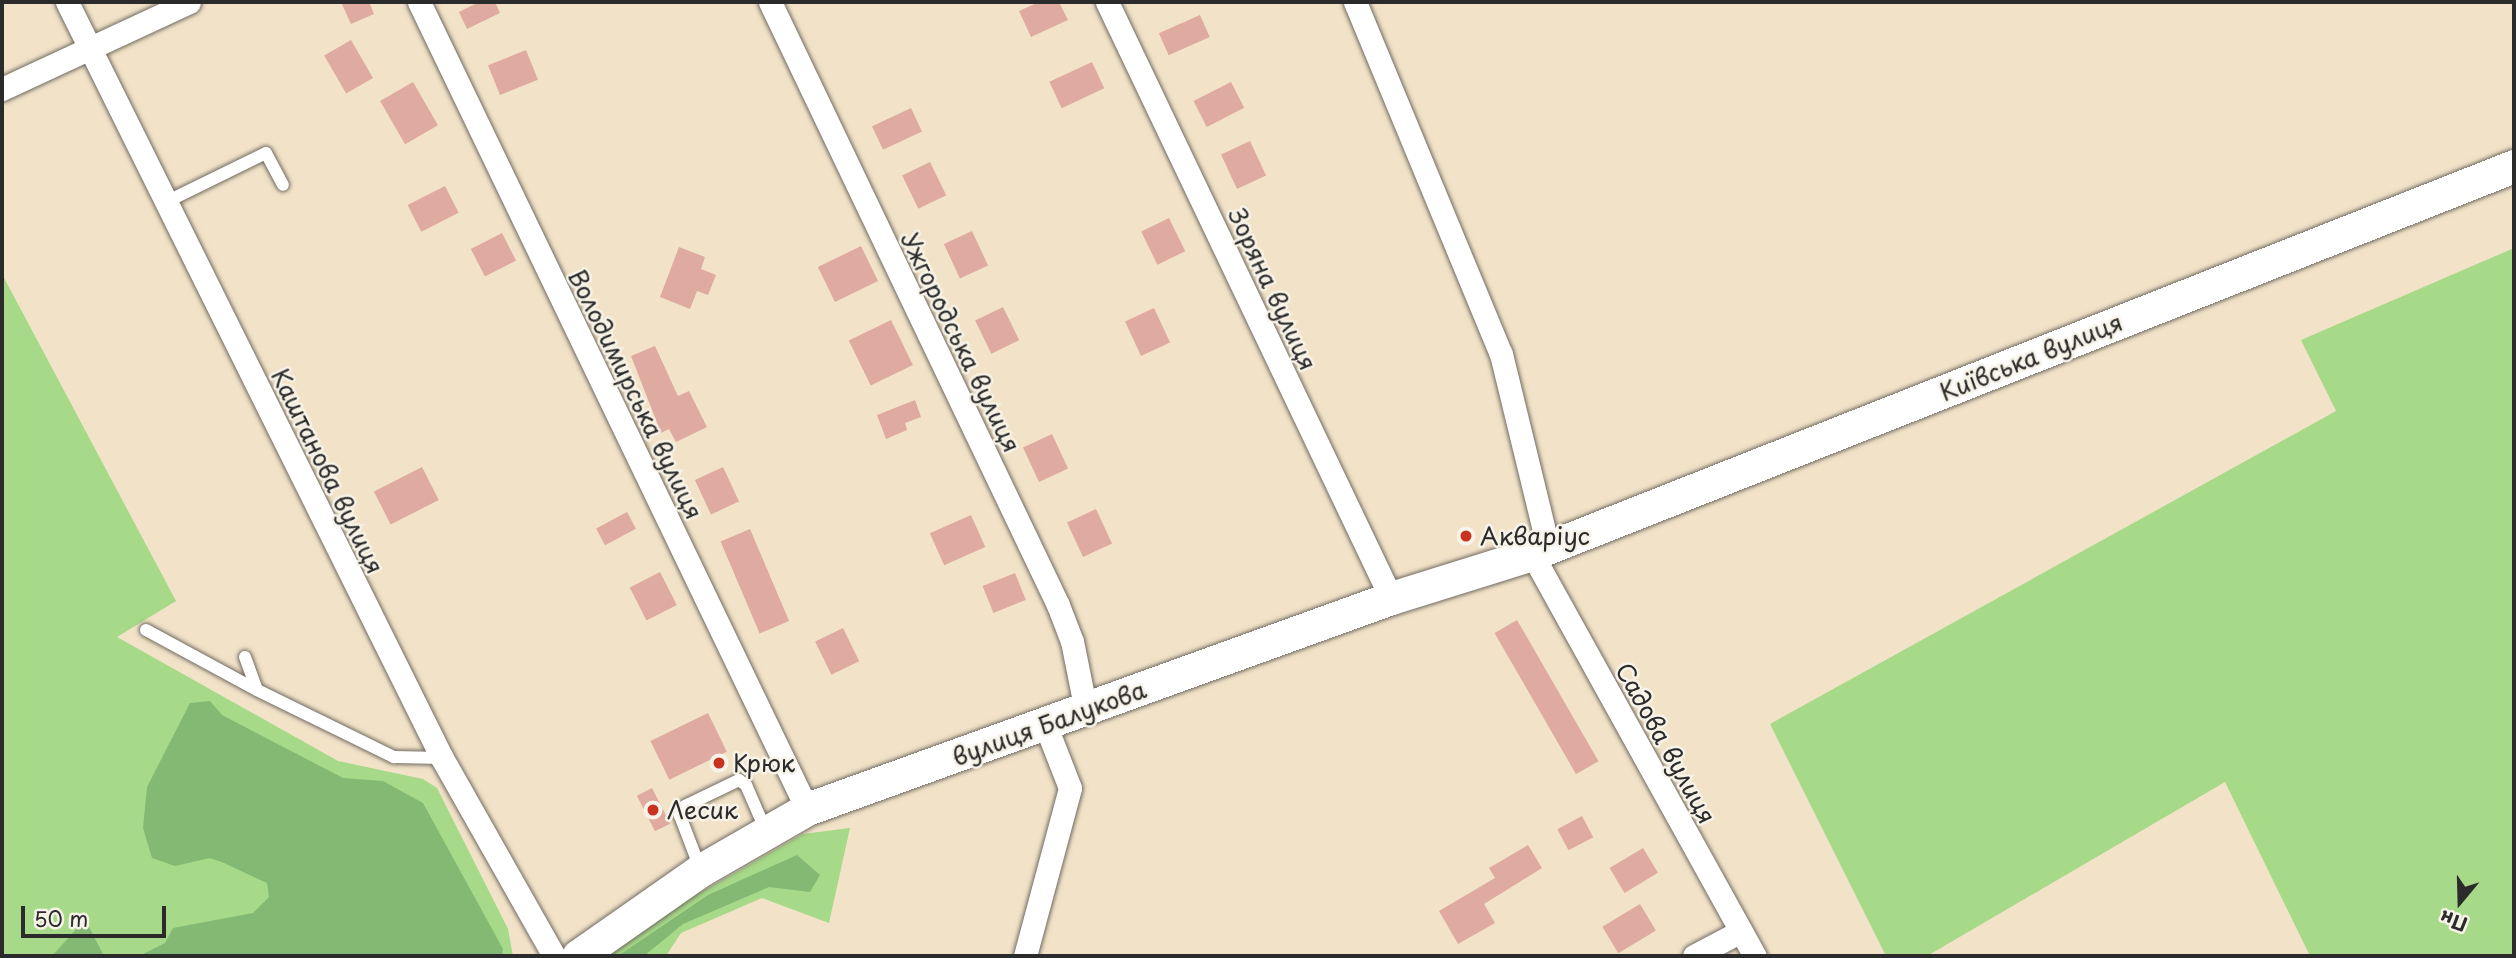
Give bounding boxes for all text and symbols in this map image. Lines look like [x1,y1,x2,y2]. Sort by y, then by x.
street label: Зоряна вулиця [1223,203,1323,375]
street label: Ужгородська вулиця [895,227,1027,457]
street label: Володимирська вулиця [563,264,709,524]
street label: Київська вулиця [1935,307,2127,407]
street label: Каштанова вулиця [266,363,390,579]
place label: Акваріус [1480,522,1590,550]
marker: Акваріус [1458,528,1474,544]
street label: Садова вулиця [1610,657,1722,829]
street label: вулиця Балукова [948,675,1150,771]
place label: Крюк [733,749,795,777]
marker: Крюк [711,755,727,771]
place label: Лесик [667,796,738,824]
marker: Лесик [645,802,661,818]
north arrow [2425,867,2495,937]
scale bar [24,892,170,936]
text: 50 m [34,902,88,934]
text: Пн [2436,904,2471,940]

